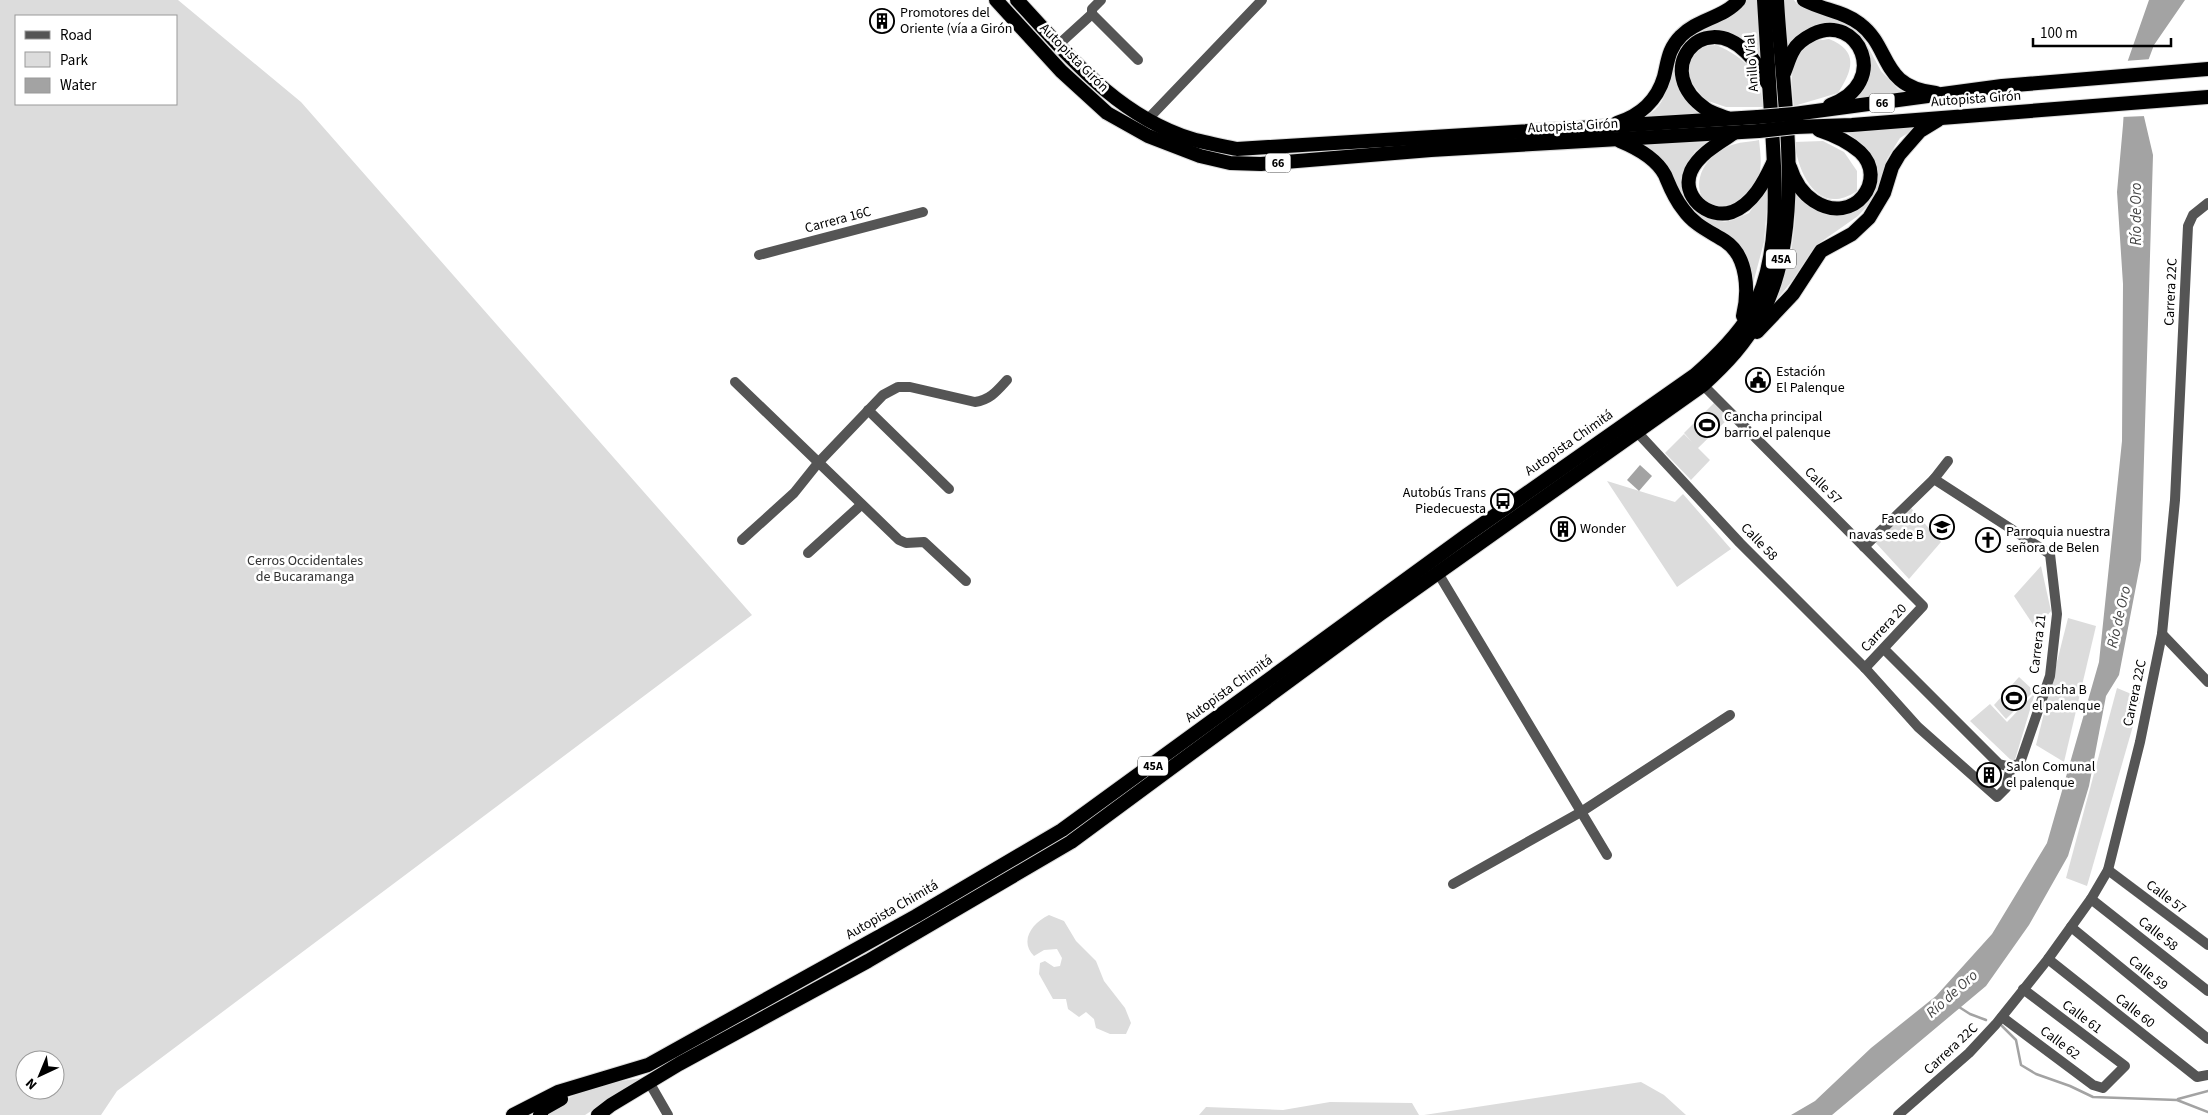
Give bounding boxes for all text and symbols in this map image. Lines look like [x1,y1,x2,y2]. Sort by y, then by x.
place label: Promotores del Oriente (vía a Girón [900,3,1012,39]
building icon: Promotores del Oriente (vía a Girón [869,8,895,34]
legend [15,15,178,105]
scale bar [2033,15,2170,47]
street label: Autopista Girón [1035,19,1113,97]
text: 100 m [2040,23,2078,44]
text: Road [60,25,92,46]
street label: Anillo Víal [1740,33,1764,92]
text: Park [60,50,89,71]
text: Water [60,75,97,96]
street label: Autopista Girón [1930,86,2022,112]
road number: 66 [1870,94,1894,112]
street label: Autopista Girón [1527,114,1619,138]
road number: 66 [1266,154,1290,172]
water label: Río de Oro [2126,182,2147,246]
street label: Carrera 16C [803,202,873,238]
road number: 45A [1766,250,1796,268]
street label: Carrera 22C [2159,258,2183,326]
place label: Estación El Palenque [1776,362,1845,398]
public building icon: Estación El Palenque [1745,367,1771,393]
street label: Autopista Chimitá [1521,405,1617,481]
place label: Cancha principal barrio el palenque [1724,407,1831,443]
sports icon: Cancha principal barrio el palenque [1694,412,1720,438]
street label: Calle 57 [1800,463,1846,509]
place label: Autobús Trans Piedecuesta [1403,483,1486,519]
bus stop icon: Autobús Trans Piedecuesta [1490,488,1516,514]
place label: Facudo navas sede B [1849,509,1924,545]
school or university icon: Facudo navas sede B [1929,514,1955,540]
building icon: Wonder [1550,516,1576,542]
place label: Wonder [1580,519,1626,539]
street label: Calle 58 [1736,519,1782,565]
place label: Parroquia nuestra señora de Belen [2006,522,2110,558]
church icon: Parroquia nuestra señora de Belen [1975,527,2001,553]
park label: Cerros Occidentales de Bucaramanga [247,551,363,587]
water label: Río de Oro [2102,584,2136,650]
street label: Carrera 20 [1856,599,1912,657]
street label: Carrera 21 [2024,613,2052,675]
street label: Autopista Chimitá [1181,650,1277,728]
street label: Carrera 22C [2118,658,2152,728]
place label: Cancha B el palenque [2032,680,2101,716]
sports icon: Cancha B el palenque [2001,685,2027,711]
road number: 45A [1138,756,1168,776]
place label: Salon Comunal el palenque [2006,757,2096,793]
building icon: Salon Comunal el palenque [1976,762,2002,788]
street label: Autopista Chimitá [842,875,942,945]
street label: Calle 57 [2142,875,2190,919]
street label: Calle 58 [2134,912,2182,956]
street label: Calle 59 [2124,951,2172,995]
water label: Río de Oro [1922,965,1983,1023]
street label: Calle 60 [2111,989,2159,1033]
street label: Calle 61 [2058,995,2106,1039]
street label: Carrera 22C [1919,1019,1983,1079]
street label: Calle 62 [2036,1021,2084,1065]
north arrow [15,1050,65,1100]
text: N [21,1073,42,1094]

